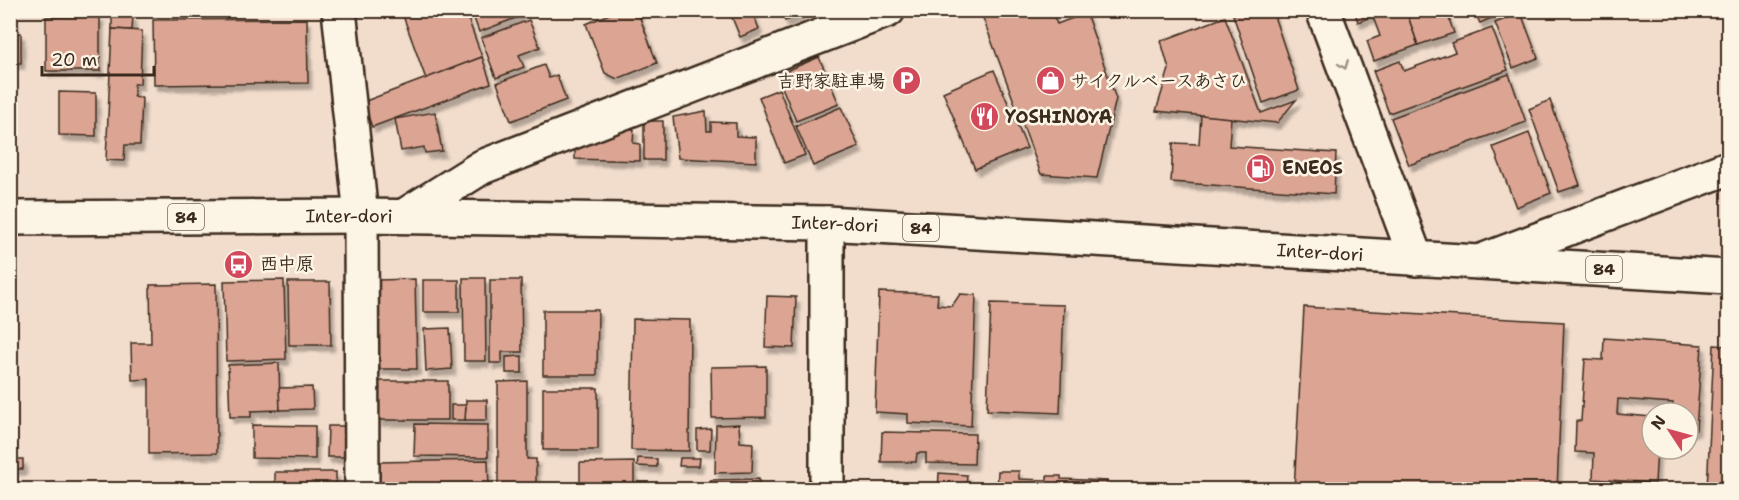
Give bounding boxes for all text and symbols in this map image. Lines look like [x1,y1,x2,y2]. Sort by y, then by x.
scale bar [42,39,154,77]
text: 20 m [51,48,97,72]
one-way arrow [1336,59,1349,70]
parking icon: 吉野家駐車場 [890,65,922,97]
shop icon: サイクルベースあさひ [1034,65,1066,97]
place label: 吉野家駐車場 [777,69,885,93]
place label: サイクルベースあさひ [1071,69,1247,93]
restaurant icon: YOSHINOYA [968,101,1000,133]
place label: YOSHINOYA [1005,105,1112,129]
fuel station icon: ENEOS [1245,152,1277,184]
place label: ENEOS [1282,156,1343,180]
road number: 84 [168,204,204,230]
street label: Inter-dori [305,204,393,228]
street label: Inter-dori [791,210,879,238]
road number: 84 [903,215,939,241]
street label: Inter-dori [1276,238,1364,267]
bus stop icon: 西中原 [223,248,255,280]
place label: 西中原 [260,252,314,276]
road number: 84 [1586,256,1622,282]
north arrow [1640,401,1700,461]
text: N [1646,411,1670,434]

